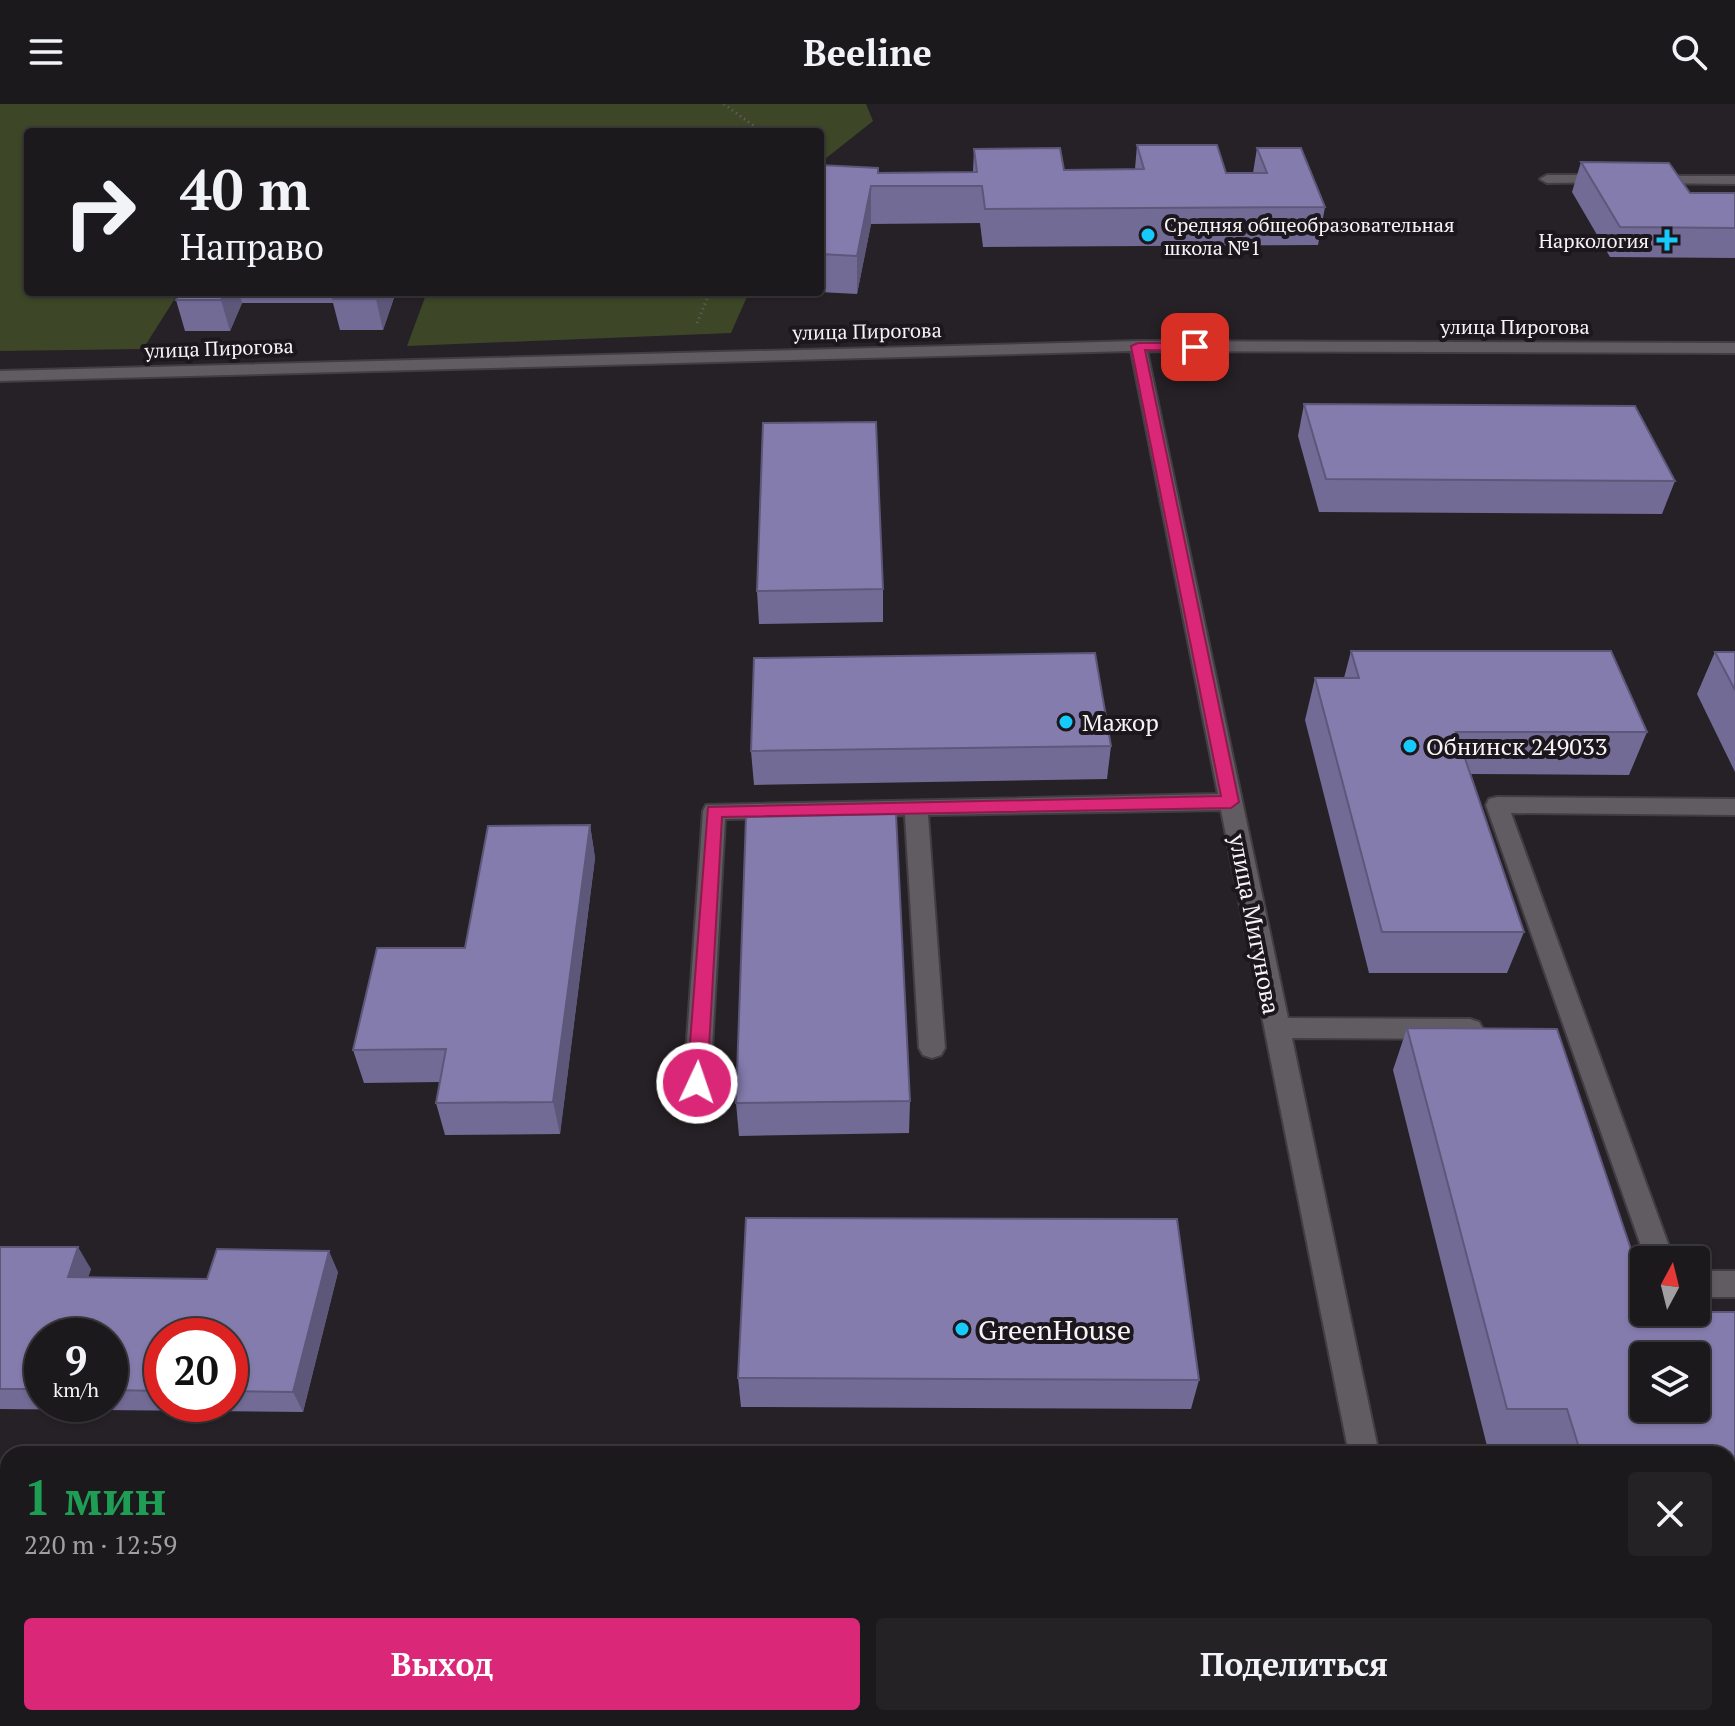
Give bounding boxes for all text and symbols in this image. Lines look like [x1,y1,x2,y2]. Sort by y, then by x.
text: Beeline [803,29,932,76]
icon: menu [24,30,68,74]
icon: search [1667,30,1711,74]
text: 40 m [180,152,310,226]
icon: right [48,160,152,264]
place label: Средняя общеобразовательная школа №1 [1164,211,1455,261]
text: Направо [180,223,324,270]
marker: Средняя общеобразовательная школа №1 [1139,226,1157,244]
place label: Наркология [1538,227,1649,254]
marker: Наркология [1656,229,1678,251]
pin [1161,313,1229,381]
street label: улица Пирогова [1439,313,1590,340]
street label: улица Пирогова [791,316,942,346]
icon: arrive [1173,325,1217,369]
street label: улица Пирогова [143,332,294,364]
place label: Мажор [1082,706,1159,738]
marker: Мажор [1057,713,1075,731]
place label: Обнинск 249033 [1426,730,1608,762]
marker: Обнинск 249033 [1401,737,1419,755]
street label: улица Мигунова [1222,830,1288,1017]
position arrow [655,1041,739,1125]
north arrow [1630,1246,1710,1326]
map controls [1630,1246,1710,1422]
place label: GreenHouse [978,1311,1131,1348]
speed limit sign: 20 [144,1318,248,1422]
marker: GreenHouse [953,1320,971,1338]
text: 9 [65,1333,87,1386]
button: layers [1630,1342,1710,1422]
text: km/h [53,1376,99,1403]
text: 1 мин [24,1465,166,1529]
button: close [1628,1472,1712,1556]
text: 220 m · 12:59 [24,1527,177,1561]
button: Выход [24,1618,860,1710]
button: Поделиться [876,1618,1712,1710]

